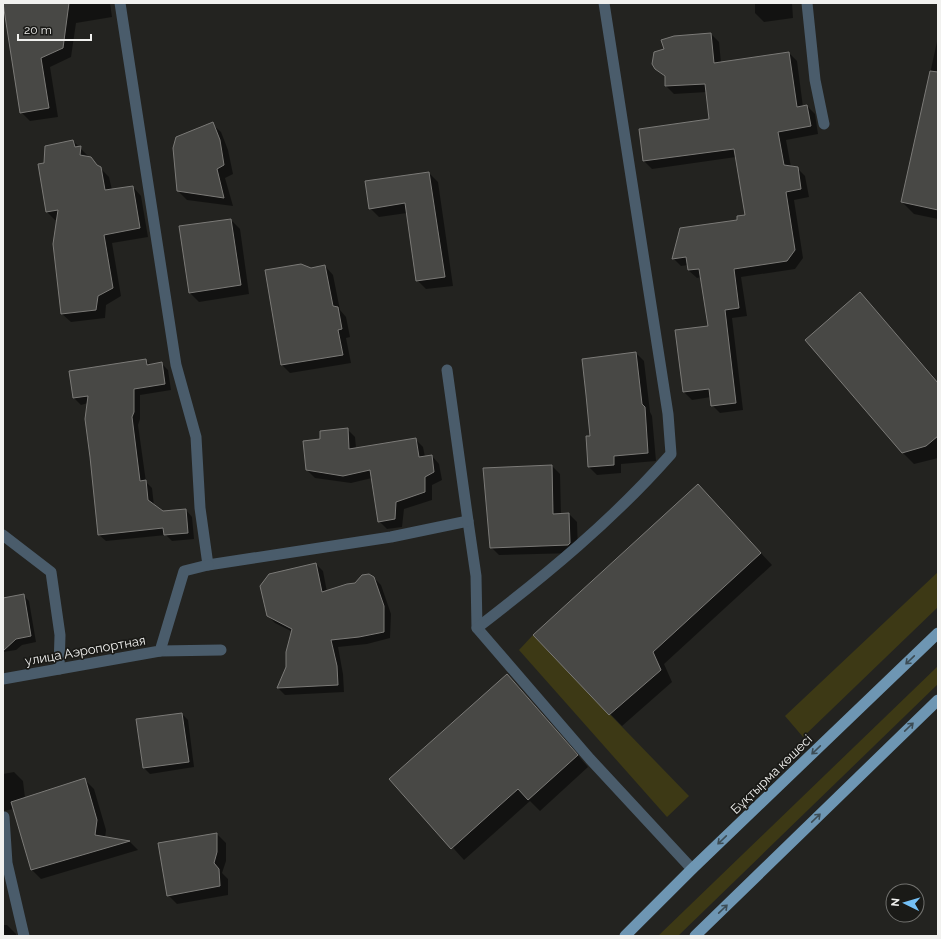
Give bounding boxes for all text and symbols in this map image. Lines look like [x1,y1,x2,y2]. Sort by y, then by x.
scale bar [18,16,91,42]
text: 20 m [24,23,52,37]
street label: улица Аэропортная [24,633,147,668]
one-way arrow [905,655,915,665]
one-way arrow [904,723,914,732]
street label: Бұқтырма көшесі [728,732,815,817]
one-way arrow [811,746,821,755]
one-way arrow [811,813,821,823]
one-way arrow [717,836,727,845]
north arrow [885,883,925,923]
text: N [889,897,902,907]
one-way arrow [718,904,728,914]

